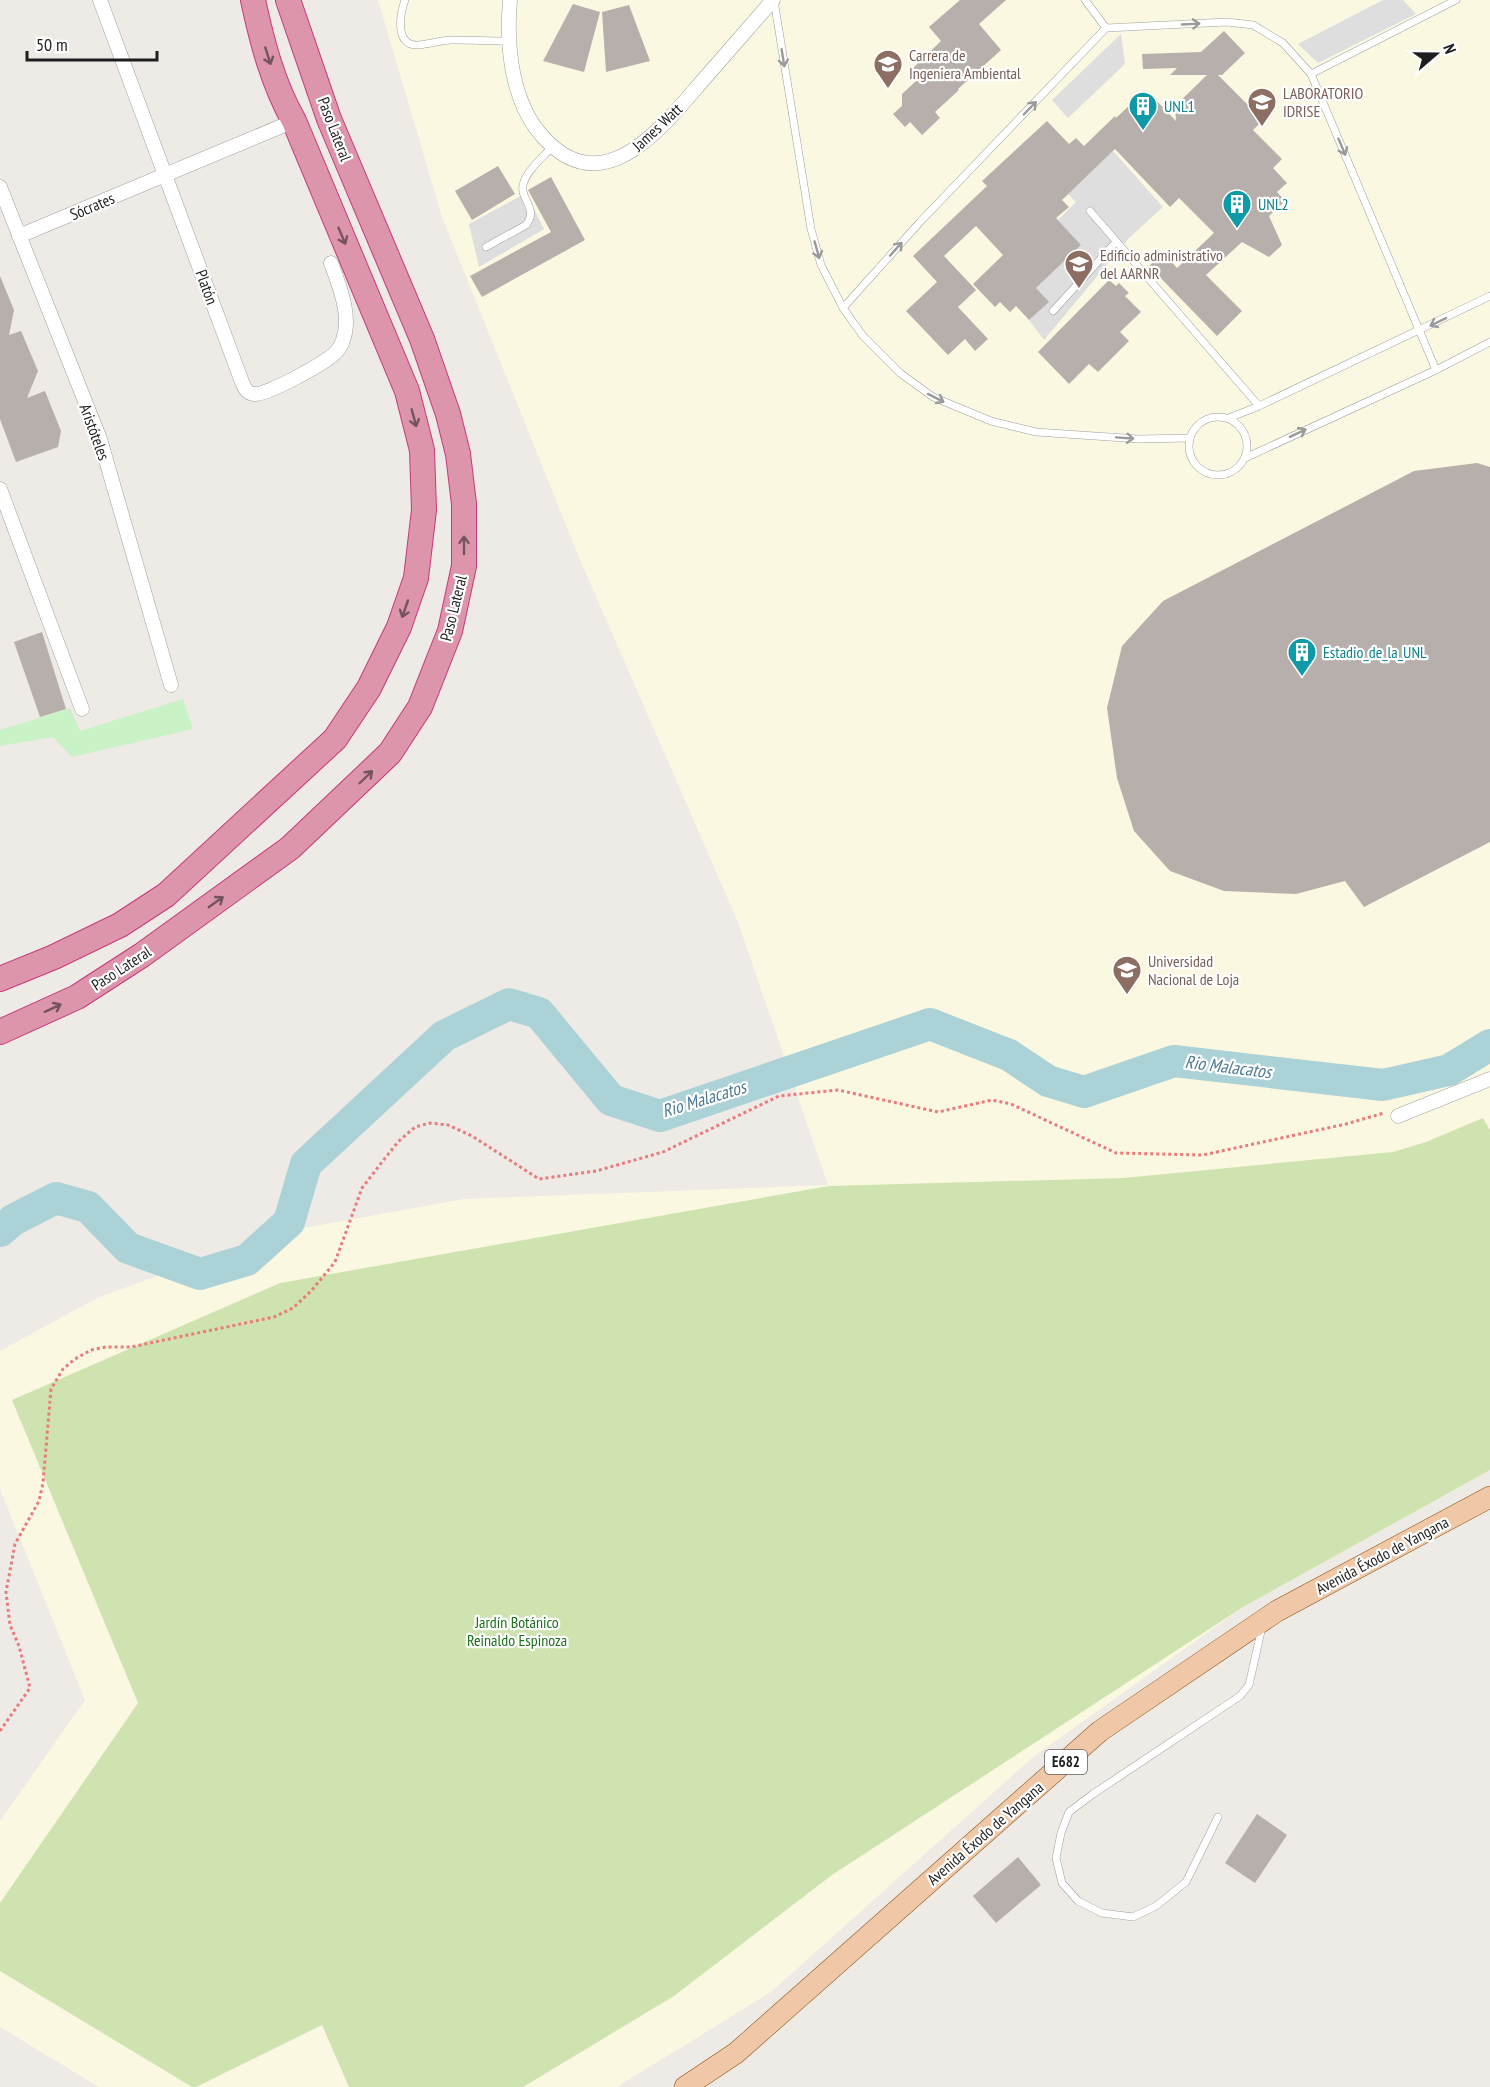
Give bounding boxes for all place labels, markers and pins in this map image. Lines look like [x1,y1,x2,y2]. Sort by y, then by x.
place label: Carrera de Ingeniera Ambiental [909,45,1021,83]
school or university icon: Carrera de Ingeniera Ambiental [872,48,904,90]
place label: LABORATORIO IDRISE [1283,83,1363,121]
school or university icon: LABORATORIO IDRISE [1246,86,1278,128]
building icon: UNL1 [1127,90,1159,132]
place label: UNL1 [1164,96,1195,116]
building icon: UNL2 [1221,188,1253,230]
place label: UNL2 [1258,194,1289,214]
place label: Edificio administrativo del AARNR [1100,245,1223,283]
school or university icon: Edificio administrativo del AARNR [1063,248,1095,290]
building icon: Estadio_de_la_UNL [1286,636,1318,678]
place label: Estadio_de_la_UNL [1323,642,1427,662]
place label: Universidad Nacional de Loja [1148,951,1239,989]
school or university icon: Universidad Nacional de Loja [1111,954,1143,996]

